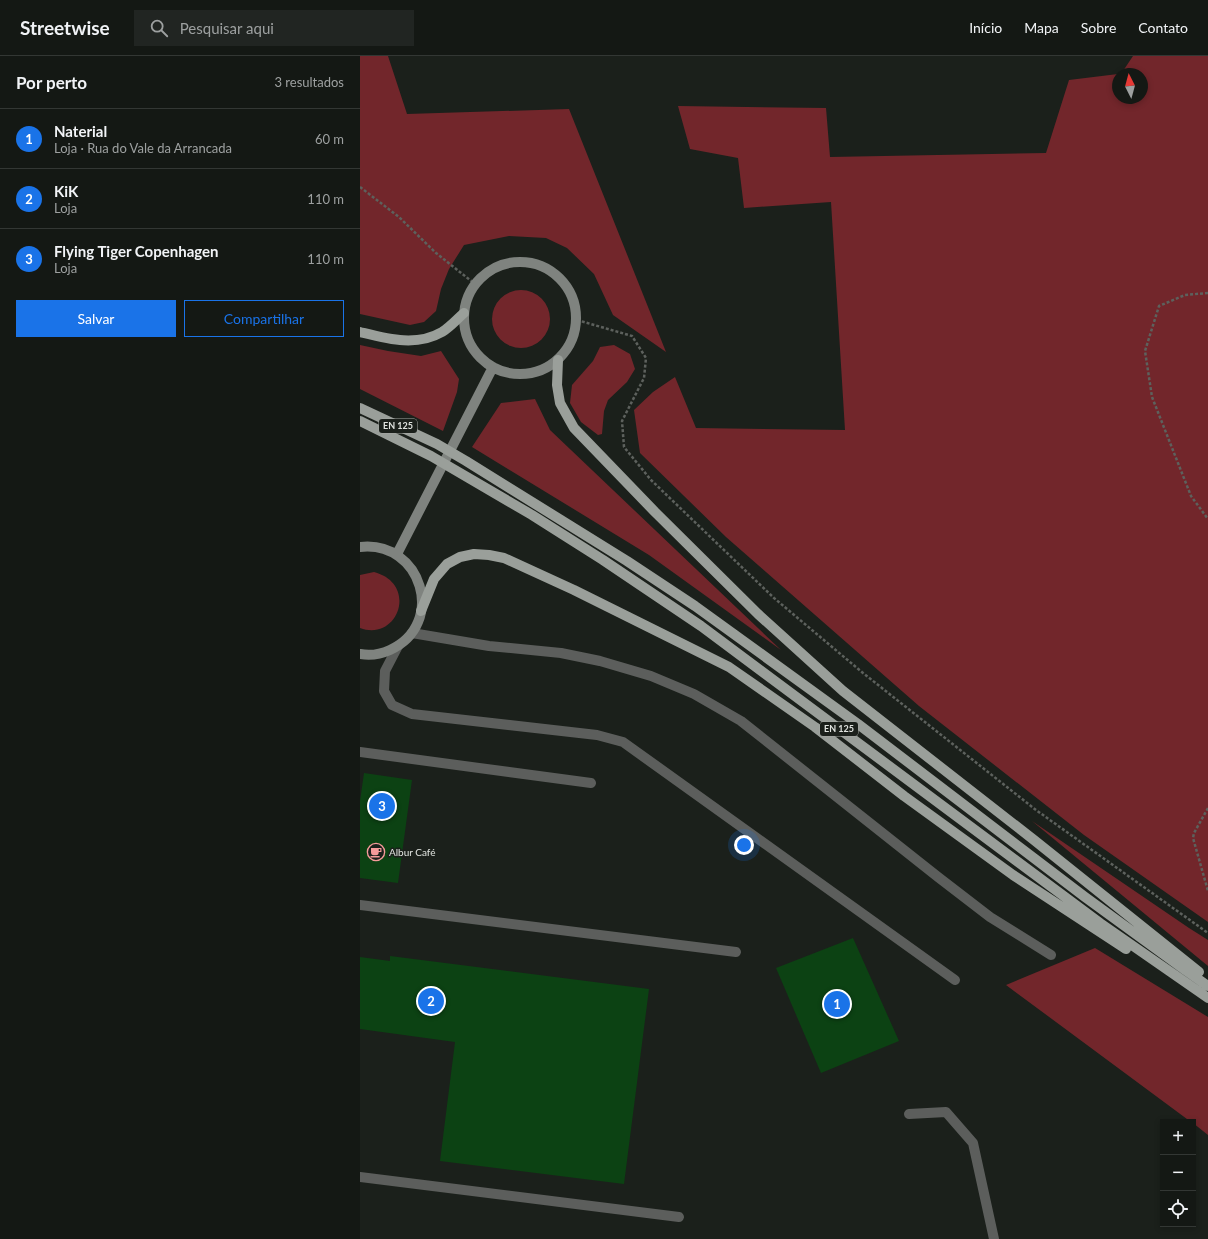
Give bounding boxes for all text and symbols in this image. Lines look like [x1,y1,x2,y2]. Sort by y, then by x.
search box [134,10,414,46]
text: Streetwise [20,16,110,39]
icon: search [148,17,170,39]
text: Pesquisar aqui [180,19,274,37]
text: Início [969,19,1002,36]
text: Mapa [1024,19,1059,36]
text: Sobre [1081,19,1116,36]
text: Contato [1138,19,1188,36]
north arrow [1112,68,1148,104]
text: Por perto [16,72,87,93]
text: 3 resultados [274,74,344,90]
text: Naterial [54,122,107,140]
text: 1 [25,131,33,147]
text: 60 m [315,131,344,147]
text: Loja · Rua do Vale da Arrancada [54,140,232,156]
text: KiK [54,182,78,200]
text: 2 [25,191,33,207]
text: 110 m [307,191,344,207]
text: Loja [54,200,77,216]
text: Flying Tiger Copenhagen [54,242,219,260]
text: 3 [25,251,33,267]
text: 110 m [307,251,344,267]
text: Loja [54,260,77,276]
button: Salvar [16,300,176,337]
button: Compartilhar [184,300,344,337]
road number: EN 125 [379,419,417,433]
road number: EN 125 [820,722,858,736]
pin: 3 [369,791,395,821]
your location [734,835,754,855]
cafe icon: Albur Café [366,842,386,862]
place label: Albur Café [389,846,435,858]
pin: 2 [418,986,444,1016]
pin: 1 [824,989,850,1019]
map controls [1160,1119,1196,1227]
button: + [1160,1119,1196,1155]
button: − [1160,1155,1196,1191]
button: locate [1160,1191,1196,1227]

